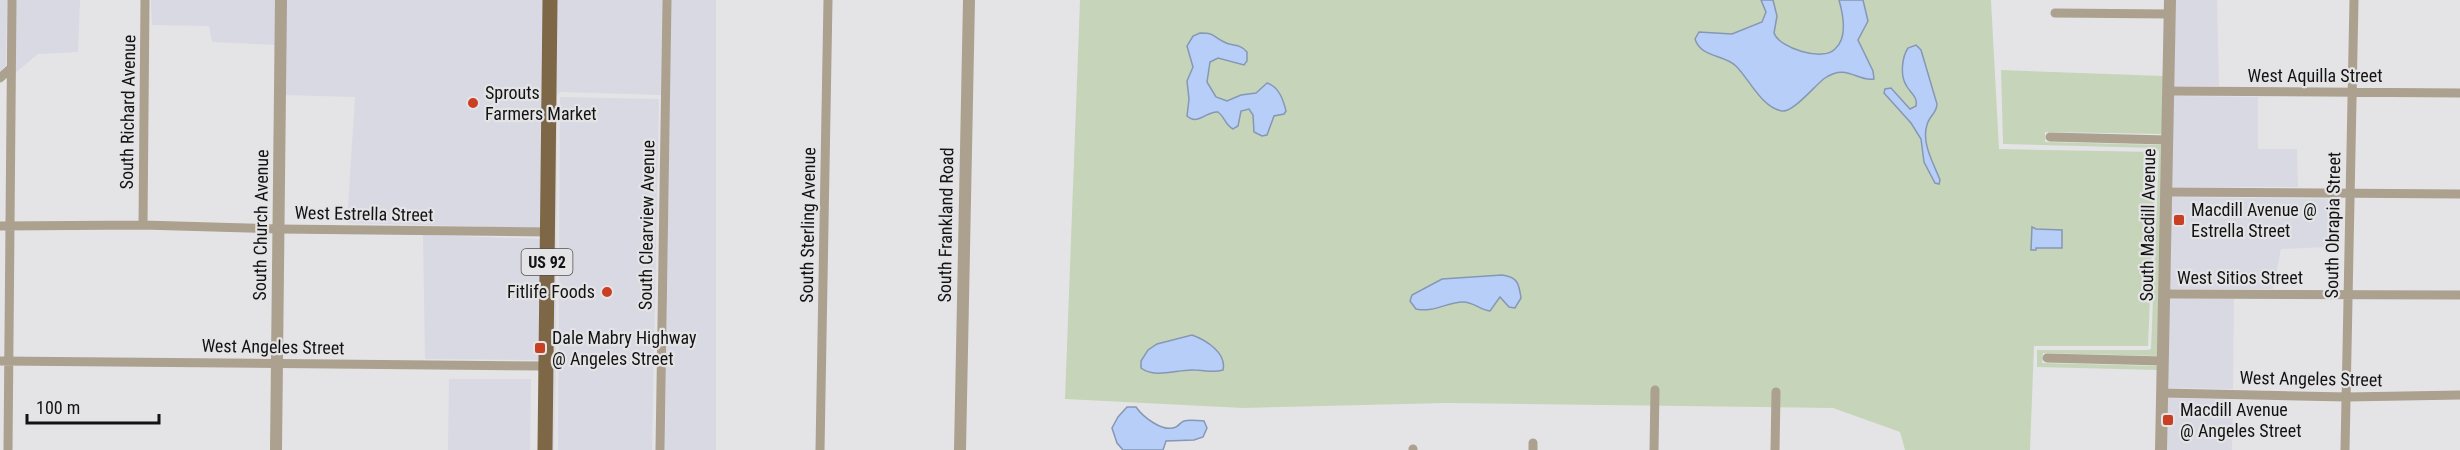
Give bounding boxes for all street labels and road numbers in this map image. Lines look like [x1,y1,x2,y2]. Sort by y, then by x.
street label: South Richard Avenue [116,34,139,190]
street label: West Aquilla Street [2248,65,2382,86]
street label: South Clearview Avenue [635,140,658,310]
street label: South Sterling Avenue [796,147,819,303]
street label: South Frankland Road [934,147,957,303]
street label: South Macdill Avenue [2136,148,2159,302]
street label: South Church Avenue [249,149,272,301]
street label: South Obrapia Street [2321,152,2344,298]
street label: West Estrella Street [294,202,434,225]
road number: US 92 [522,249,572,275]
street label: West Sitios Street [2177,267,2303,288]
street label: West Angeles Street [201,335,345,358]
street label: West Angeles Street [2239,367,2383,390]

